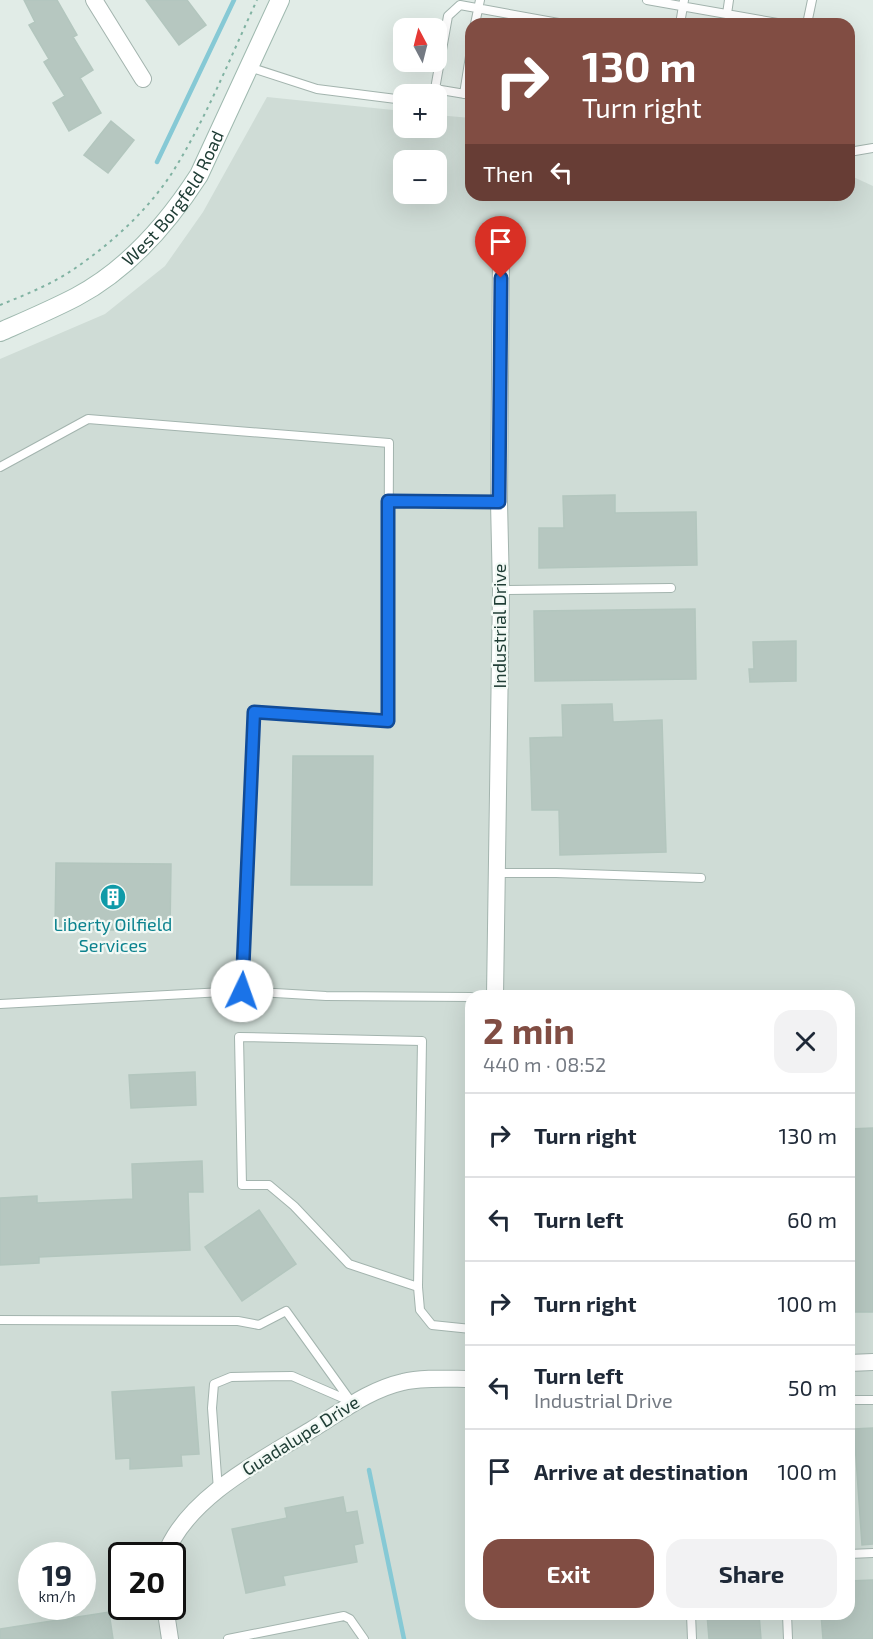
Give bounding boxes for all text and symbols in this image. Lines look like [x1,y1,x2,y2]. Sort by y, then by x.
north arrow [393,18,447,72]
map controls [393,18,447,204]
text: 130 m [582,40,697,90]
icon: right [483,42,561,120]
button: + [393,84,447,138]
text: Turn right [582,91,702,123]
street label: West Borgfeld Road [117,127,228,270]
button: − [393,150,447,204]
icon: left [545,156,578,189]
text: Then [483,160,533,186]
pin [475,216,526,278]
icon: arrive [484,225,517,258]
street label: Industrial Drive [488,564,510,688]
building icon: Liberty Oilfield Services [98,882,128,912]
place label: Liberty Oilfield Services [54,913,172,956]
position arrow [210,959,274,1023]
text: 2 min [483,1008,575,1051]
button: close [774,1010,837,1073]
text: 440 m · 08:52 [483,1052,606,1076]
icon: right [483,1119,516,1152]
text: Turn right [534,1122,636,1148]
text: 130 m [779,1122,837,1148]
icon: left [483,1203,516,1236]
text: Turn left [534,1206,623,1232]
text: 60 m [787,1206,837,1232]
icon: right [483,1287,516,1320]
text: Turn right [534,1290,636,1316]
text: 100 m [778,1290,837,1316]
text: Turn left [534,1362,623,1388]
icon: left [483,1371,516,1404]
text: 50 m [788,1374,837,1400]
text: Industrial Drive [534,1388,673,1412]
street label: Guadalupe Drive [238,1390,363,1480]
icon: arrive [483,1455,516,1488]
text: Arrive at destination [534,1458,748,1484]
text: 100 m [778,1458,837,1484]
button: Exit [483,1539,654,1608]
button: Share [666,1539,837,1608]
speed limit sign: 20 [108,1542,186,1620]
text: 19 [42,1556,72,1592]
text: km/h [38,1587,76,1605]

